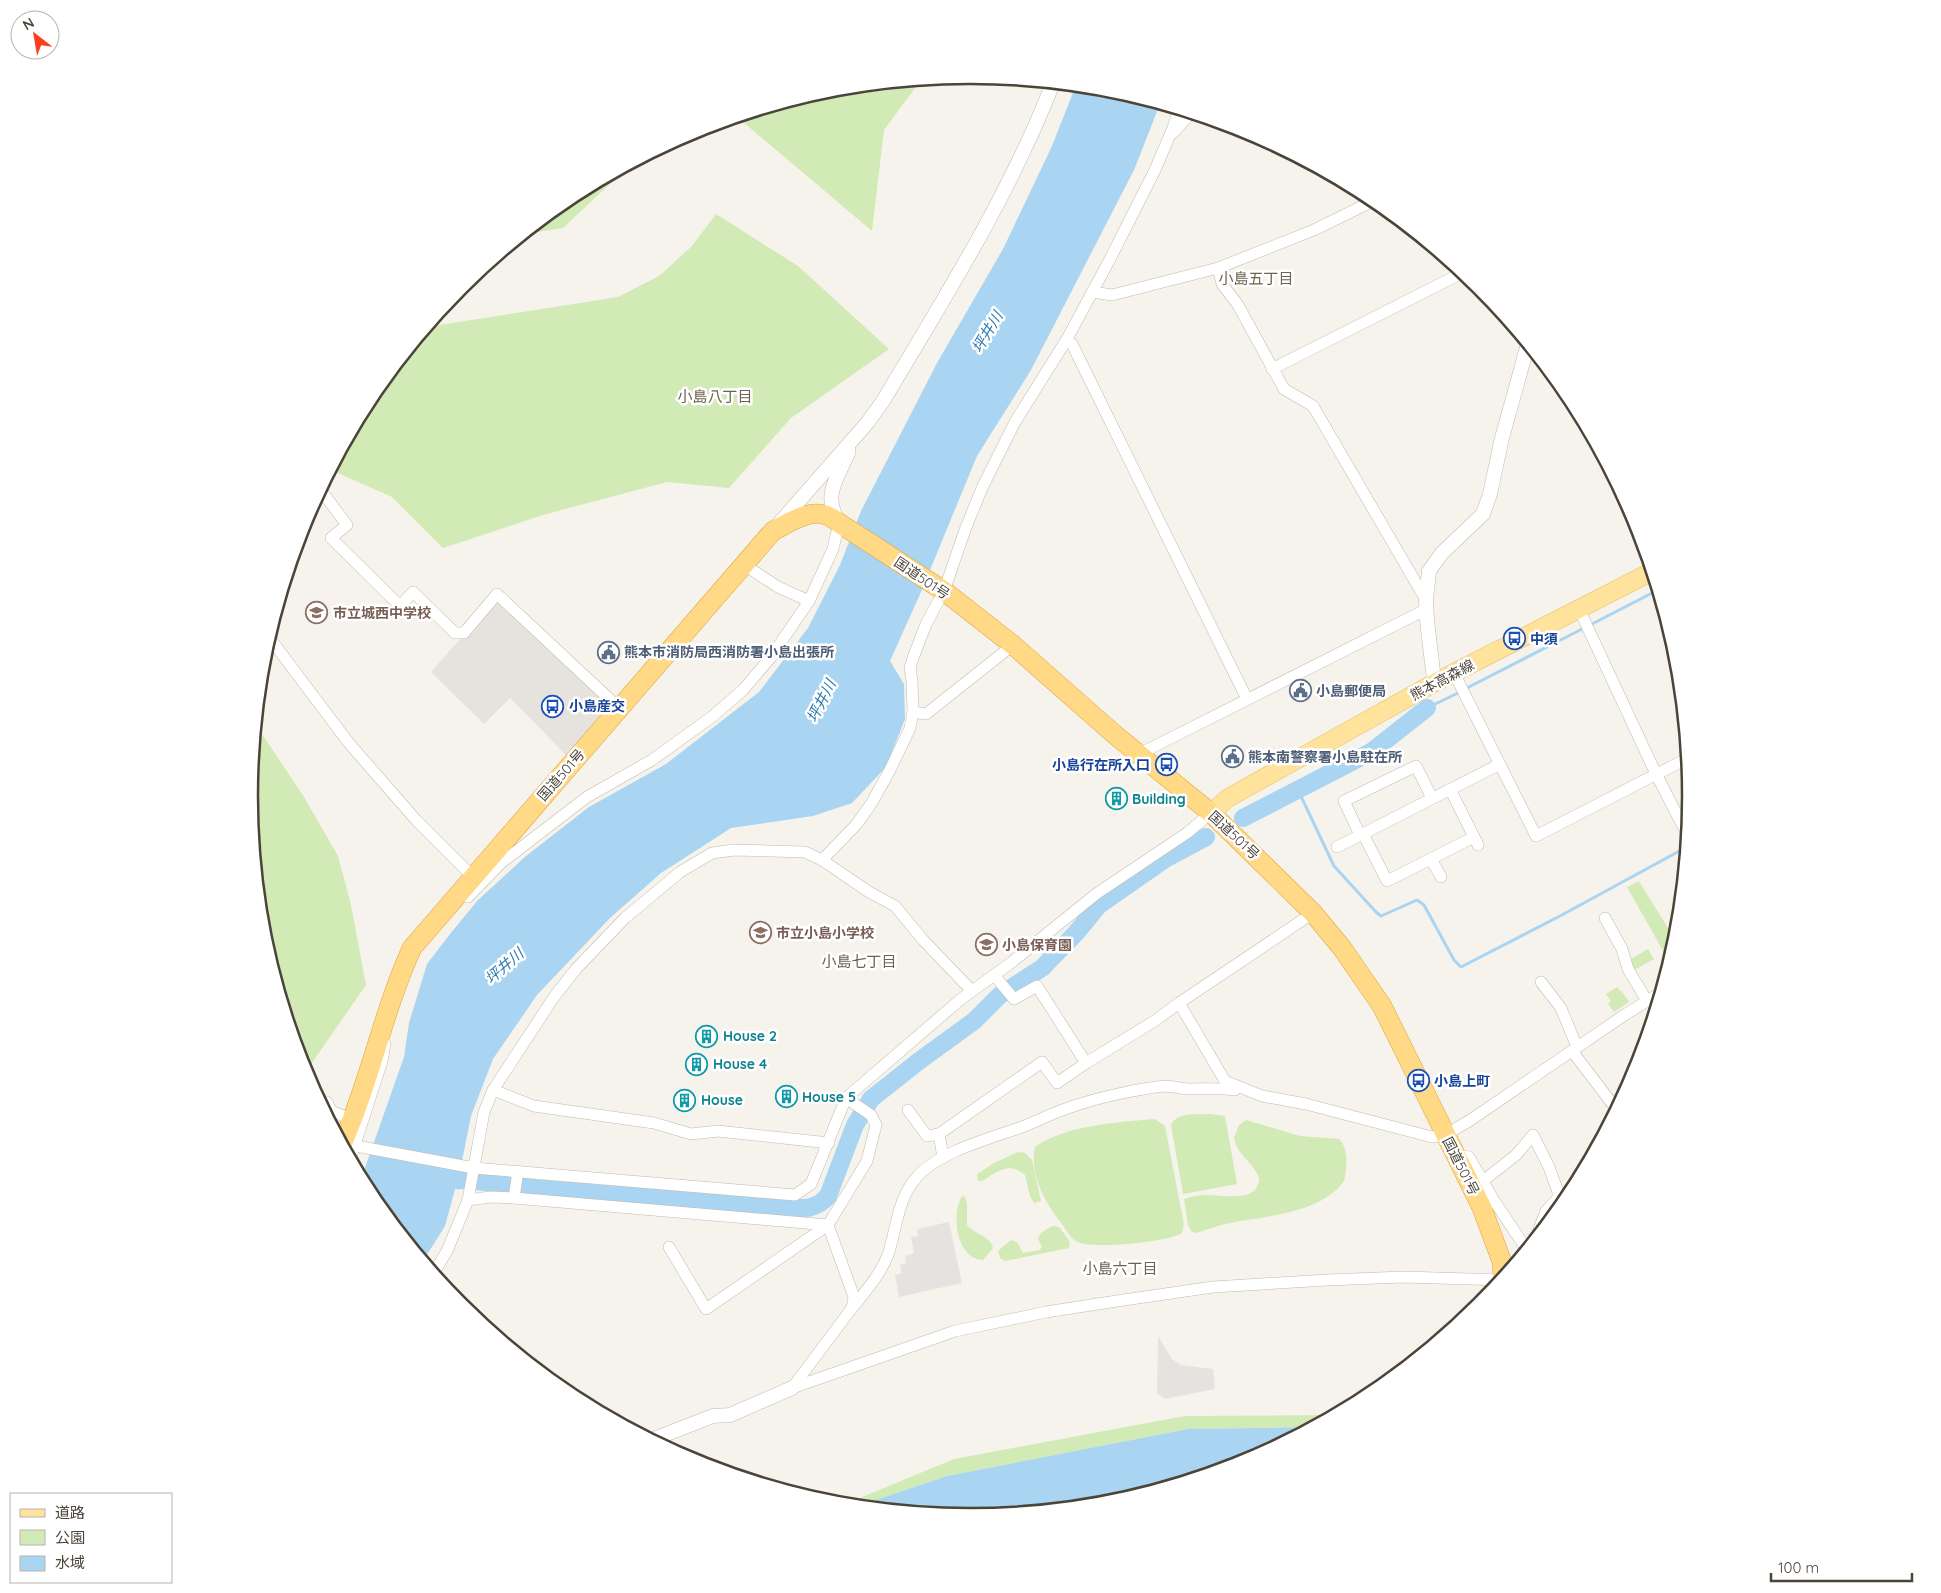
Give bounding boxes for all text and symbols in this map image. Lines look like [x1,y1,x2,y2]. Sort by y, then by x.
north arrow [10,10,60,60]
text: N [19,13,37,34]
district label: 小島五丁目 [1218,269,1294,288]
water label: 坪井川 [967,306,1008,356]
district label: 小島八丁目 [677,387,753,406]
street label: 国道501号 [891,553,953,603]
school or university icon: 市立城西中学校 [305,601,329,625]
place label: 市立城西中学校 [333,604,431,622]
bus stop icon: 中須 [1502,627,1526,651]
place label: 中須 [1530,630,1558,648]
public building icon: 熊本市消防局西消防署小島出張所 [596,640,620,664]
place label: 熊本市消防局西消防署小島出張所 [624,643,834,661]
street label: 熊本高森線 [1407,656,1477,704]
water label: 坪井川 [802,675,841,725]
public building icon: 小島郵便局 [1288,679,1312,703]
place label: 小島郵便局 [1316,682,1386,700]
bus stop icon: 小島産交 [541,694,565,718]
place label: 小島産交 [569,697,625,715]
street label: 国道501号 [533,745,589,805]
public building icon: 熊本南警察署小島駐在所 [1220,745,1244,769]
place label: 熊本南警察署小島駐在所 [1248,748,1402,766]
bus stop icon: 小島行在所入口 [1154,753,1178,777]
place label: 小島行在所入口 [1052,756,1150,774]
building icon: Building [1104,787,1128,811]
place label: Building [1132,790,1186,808]
street label: 国道501号 [1205,807,1263,863]
school or university icon: 市立小島小学校 [748,921,772,945]
place label: 市立小島小学校 [776,924,874,942]
school or university icon: 小島保育園 [974,933,998,957]
place label: 小島保育園 [1002,936,1072,954]
water label: 坪井川 [481,943,529,988]
district label: 小島七丁目 [821,952,897,971]
building icon: House 2 [695,1024,719,1048]
place label: House 2 [723,1027,777,1045]
building icon: House 4 [685,1052,709,1076]
place label: House 4 [713,1055,767,1073]
bus stop icon: 小島上町 [1406,1069,1430,1093]
place label: 小島上町 [1434,1072,1490,1090]
building icon: House 5 [774,1085,798,1109]
building icon: House [673,1088,697,1112]
place label: House 5 [802,1088,856,1106]
place label: House [701,1091,743,1109]
street label: 国道501号 [1439,1134,1483,1198]
district label: 小島六丁目 [1082,1259,1158,1278]
legend [10,1493,172,1583]
text: 道路 [55,1503,85,1522]
text: 公園 [55,1528,85,1547]
scale bar [1771,1550,1912,1582]
text: 水域 [55,1553,85,1572]
text: 100 m [1778,1558,1819,1577]

